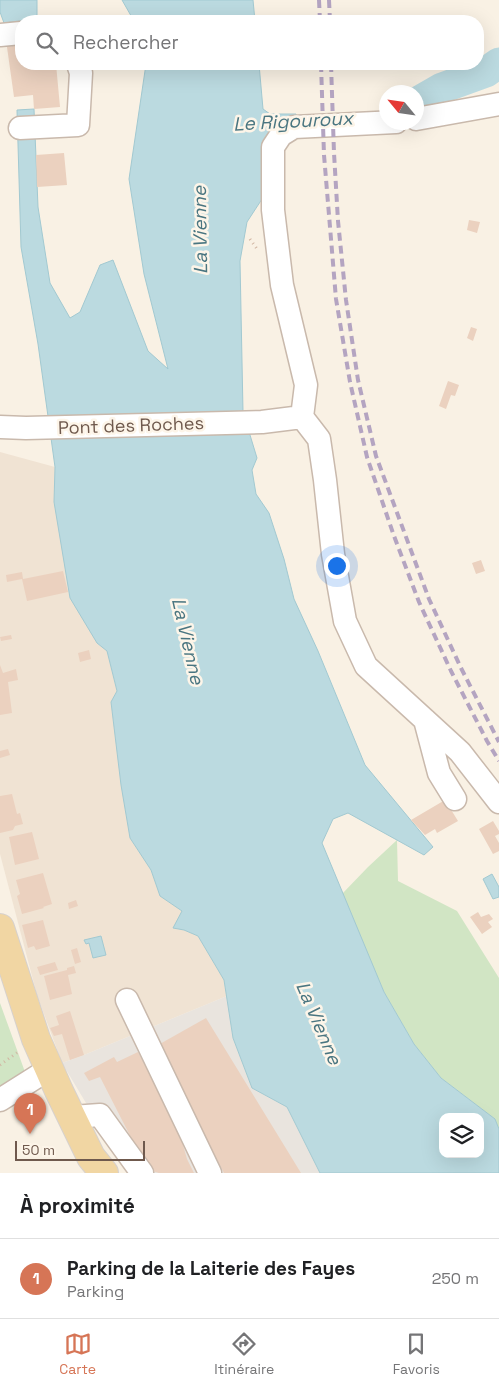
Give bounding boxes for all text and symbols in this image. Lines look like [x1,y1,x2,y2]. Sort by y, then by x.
search box [15,15,484,70]
icon: search [33,29,61,57]
text: Rechercher [73,30,179,55]
north arrow [379,85,424,130]
water label: Le Rigouroux [232,105,355,137]
water label: La Vienne [187,185,213,274]
street label: Pont des Roches [58,411,204,439]
your location [324,553,350,579]
water label: La Vienne [166,595,210,687]
water label: La Vienne [290,978,348,1069]
pin: 1 [14,1093,46,1134]
map controls [439,1113,484,1158]
button: layers [439,1113,484,1158]
scale bar [15,1138,145,1161]
text: 50 m [22,1141,55,1159]
text: À proximité [20,1192,135,1219]
text: Parking de la Laiterie des Fayes [67,1256,355,1281]
text: 1 [32,1268,40,1289]
text: 250 m [432,1268,479,1289]
text: Parking [67,1281,124,1302]
tab: Carte [59,1330,96,1378]
tab: Itinéraire [214,1330,274,1378]
tab: Favoris [393,1330,440,1378]

